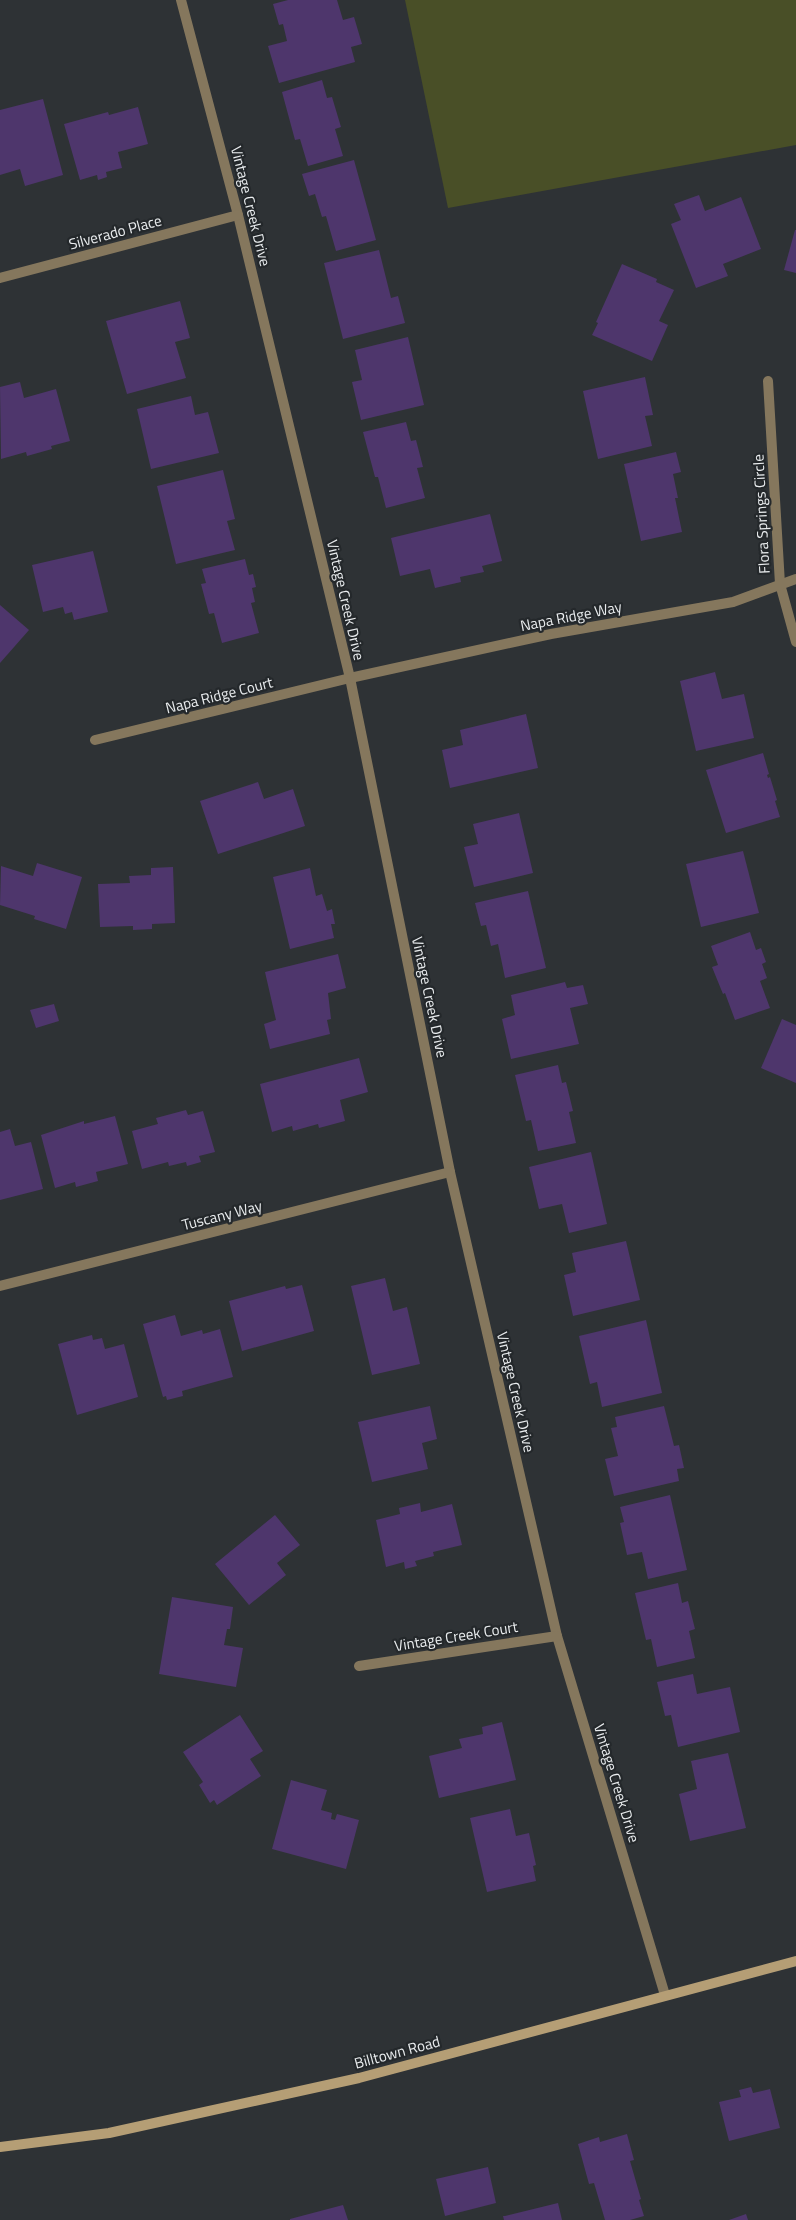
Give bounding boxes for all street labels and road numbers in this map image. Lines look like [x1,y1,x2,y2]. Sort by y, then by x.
street label: Vintage Creek Drive [225,144,277,268]
street label: Silverado Place [66,209,164,255]
street label: Flora Springs Circle [746,454,776,574]
street label: Vintage Creek Drive [321,537,371,663]
street label: Napa Ridge Way [518,595,624,637]
street label: Napa Ridge Court [163,670,276,719]
street label: Vintage Creek Drive [406,934,454,1060]
street label: Tuscany Way [180,1194,264,1236]
street label: Vintage Creek Drive [491,1329,541,1455]
street label: Vintage Creek Court [393,1615,520,1657]
street label: Vintage Creek Drive [588,1721,646,1845]
street label: Billtown Road [352,2030,442,2074]

